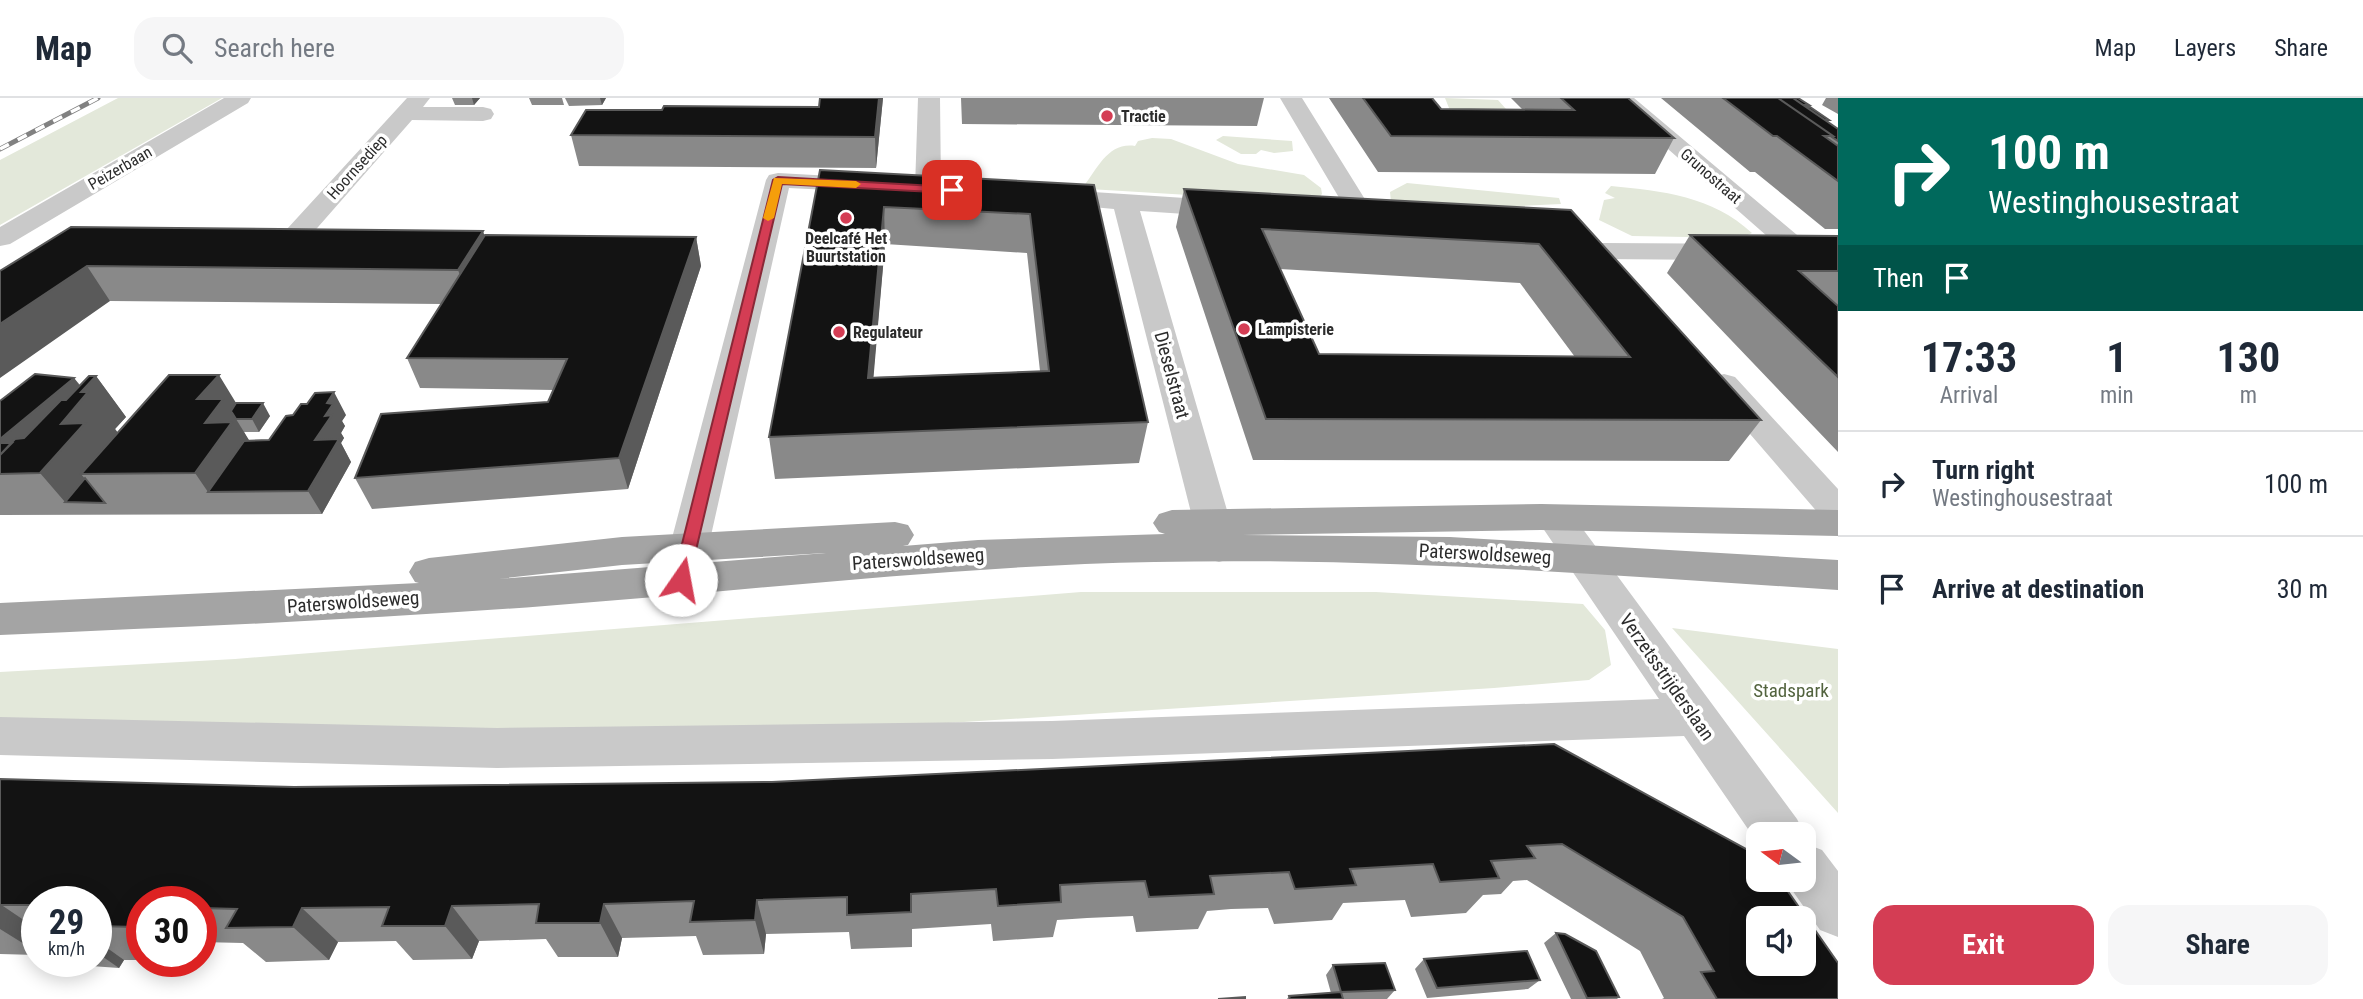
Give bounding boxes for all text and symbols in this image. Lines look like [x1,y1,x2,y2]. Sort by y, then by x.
search box [134,17,624,80]
text: Map [35,29,92,68]
icon: search [158,29,196,67]
text: Search here [214,33,335,63]
text: Map [2095,34,2136,62]
text: Layers [2174,34,2236,62]
text: Share [2274,34,2328,62]
place label: Tractie [1121,107,1166,126]
marker: Tractie [1099,108,1115,124]
text: 100 m [1988,124,2110,181]
icon: right [1873,126,1964,217]
street label: Hoornsediep [323,131,391,203]
street label: Peizerbaan [85,142,155,194]
street label: Grunostraat [1677,144,1746,208]
pin [922,160,982,220]
icon: arrive [933,171,971,209]
text: Westinghousestraat [1988,183,2239,221]
marker: Deelcafé Het Buurtstation [838,210,854,226]
place label: Deelcafé Het Buurtstation [805,229,887,266]
icon: arrive [1938,259,1976,297]
text: Then [1873,263,1924,293]
place label: Lampisterie [1258,320,1334,339]
marker: Lampisterie [1236,321,1252,337]
place label: Regulateur [853,323,923,342]
marker: Regulateur [831,324,847,340]
street label: Dieselstraat [1149,329,1195,421]
text: 17:33 [1921,333,2017,382]
text: 1 [2106,333,2127,382]
text: 130 [2216,333,2280,382]
text: Arrival [1940,382,1998,409]
text: min [2100,382,2134,409]
text: m [2240,382,2257,409]
text: Turn right [1932,455,2034,485]
icon: right [1873,465,1911,503]
text: 100 m [2264,469,2328,499]
text: Westinghousestraat [1932,485,2113,512]
street label: Paterswoldseweg [1418,539,1552,569]
position arrow [644,543,718,617]
street label: Paterswoldseweg [851,543,985,575]
icon: arrive [1873,570,1911,608]
text: Arrive at destination [1932,574,2144,604]
text: 30 m [2277,574,2328,604]
street label: Paterswoldseweg [286,586,420,618]
street label: Verzetsstrijderslaan [1615,609,1719,745]
park label: Stadspark [1753,679,1829,702]
north arrow [1746,822,1816,892]
map controls [1746,822,1816,976]
speed limit sign: 30 [126,886,217,977]
text: 29 [49,902,84,943]
button: Exit [1873,905,2094,985]
button: Share [2108,905,2328,985]
button: sound [1746,906,1816,976]
text: km/h [48,938,85,959]

